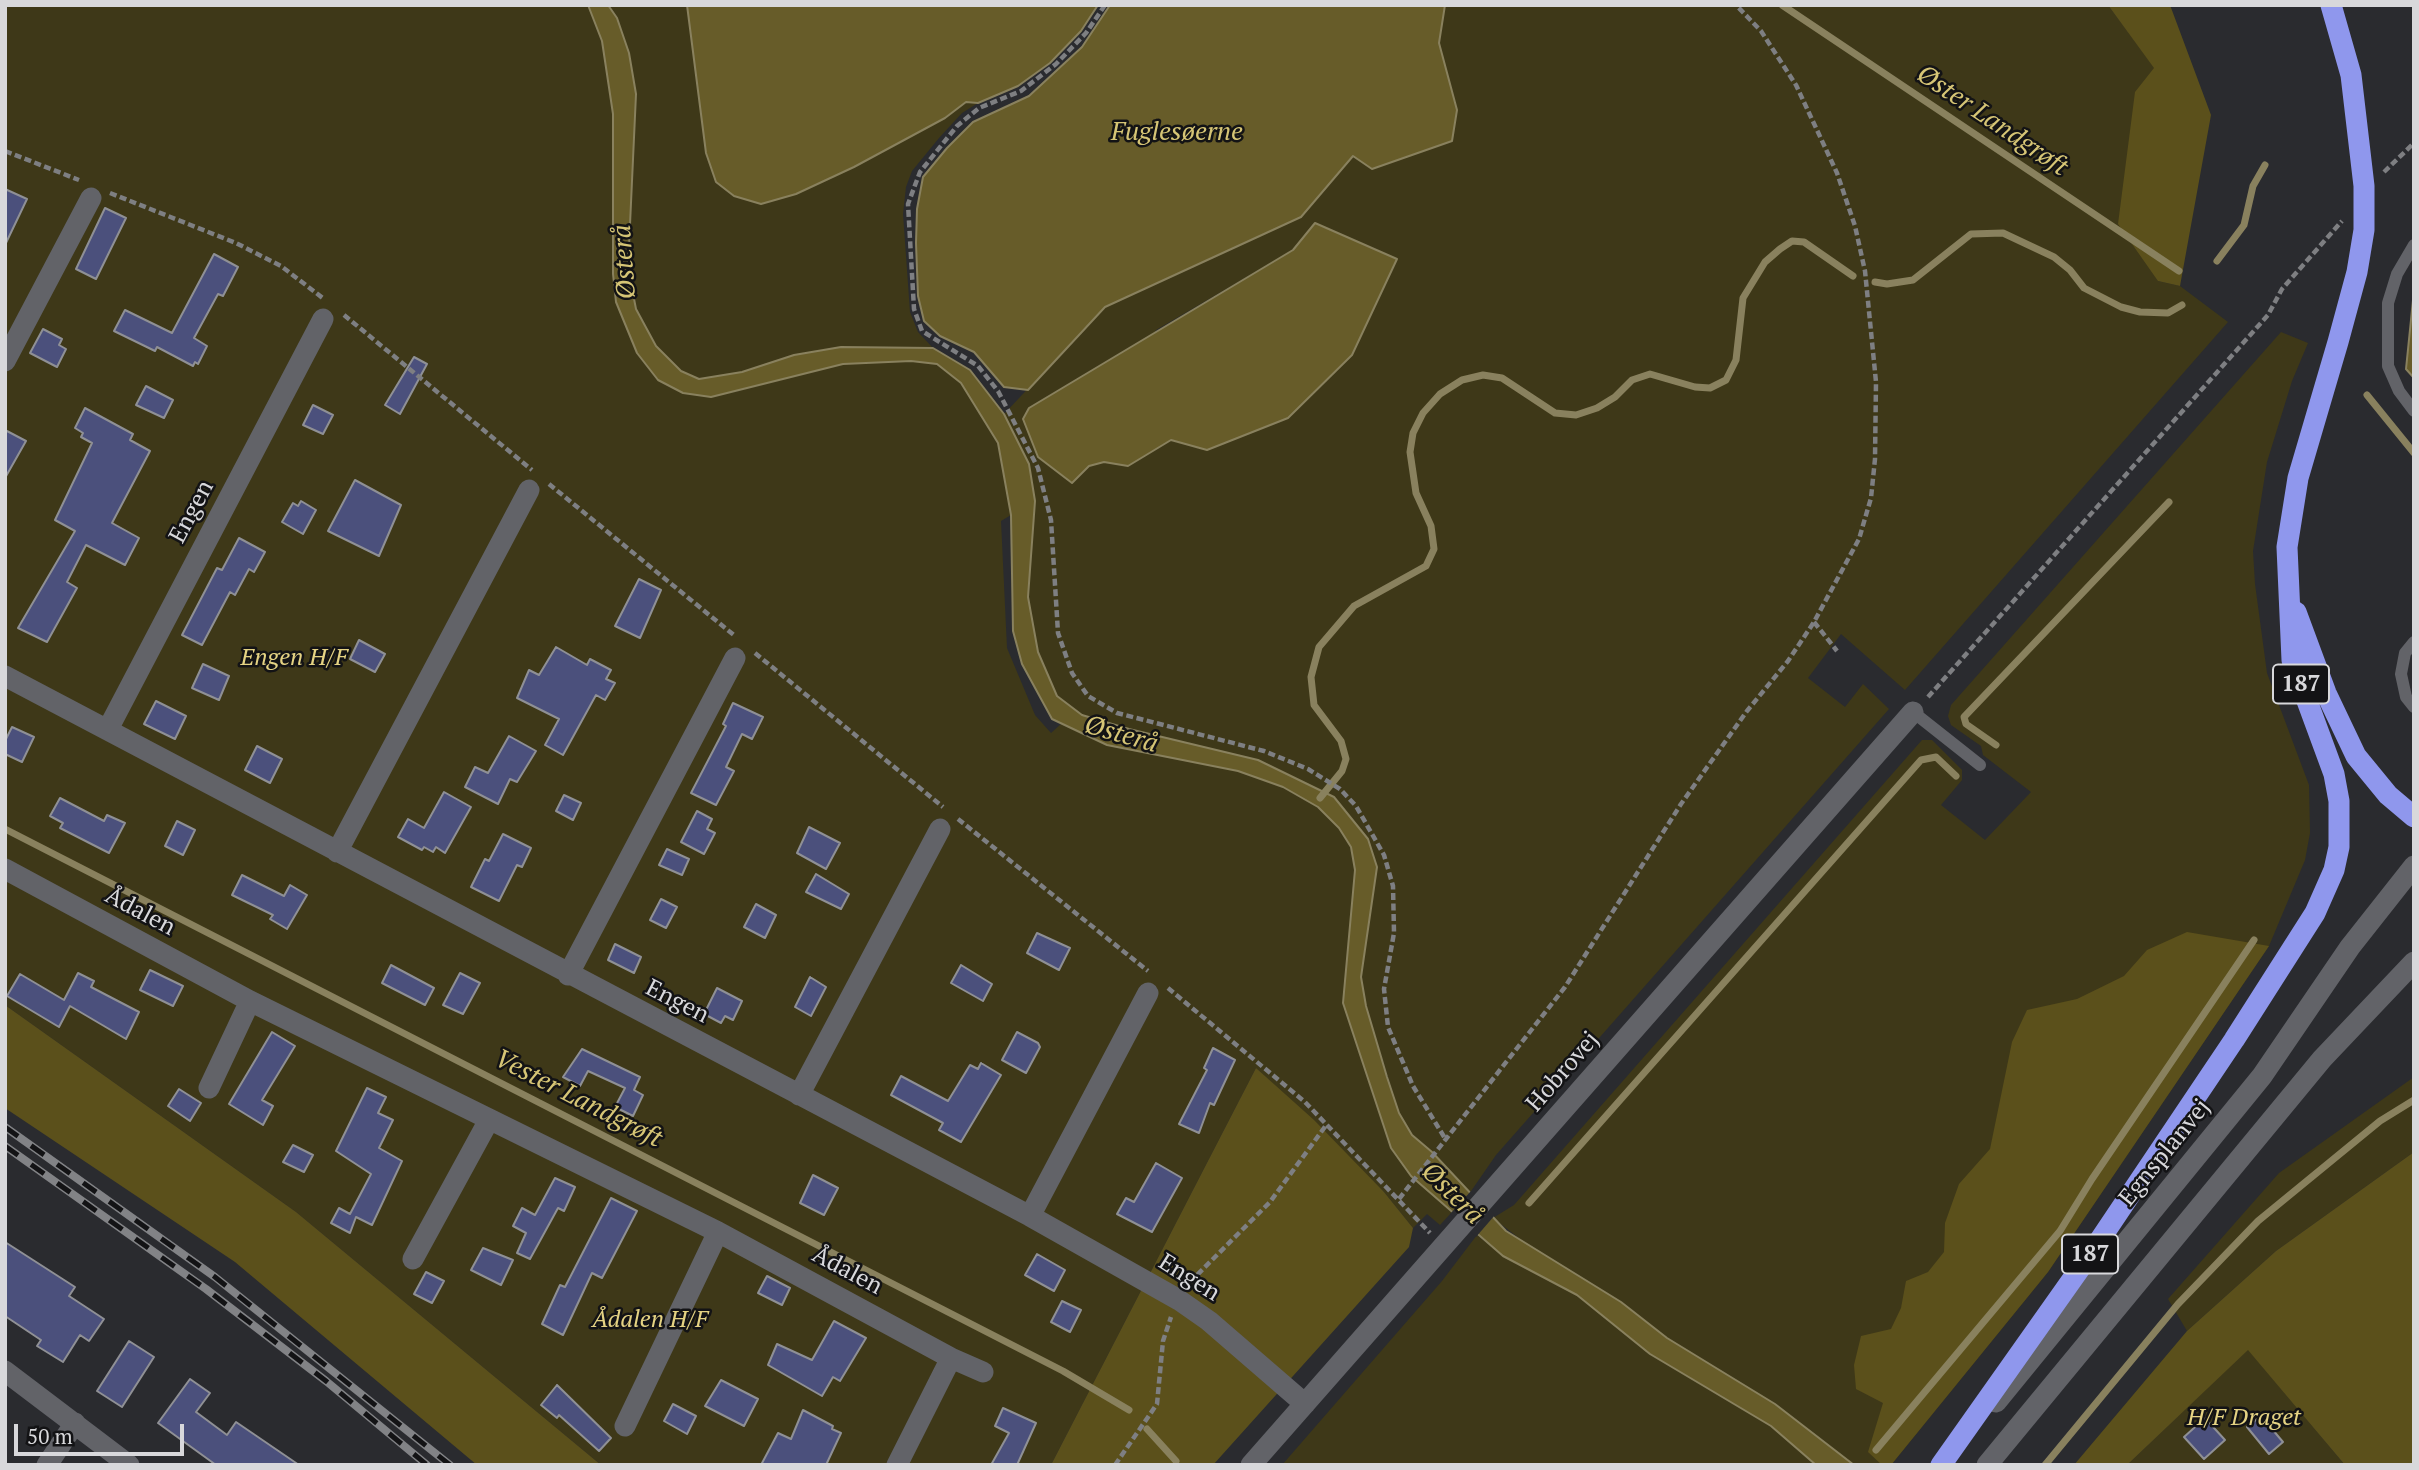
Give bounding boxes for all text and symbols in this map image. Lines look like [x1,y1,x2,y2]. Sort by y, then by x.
water label: Øster Landgrøft [1910,59,2074,183]
water label: Fuglesøerne [1111,117,1243,149]
water label: Østerå [607,224,643,300]
street label: Engen [164,476,220,548]
park label: Engen H/F [240,644,348,672]
road number: 187 [2273,664,2329,704]
water label: Østerå [1081,710,1161,760]
street label: Ådalen [100,882,180,942]
street label: Engen [641,974,713,1030]
street label: Hobrovej [1520,1026,1606,1118]
water label: Vester Landgrøft [489,1043,667,1155]
street label: Egnsplanvej [2113,1094,2217,1212]
water label: Østerå [1415,1157,1489,1231]
road number: 187 [2062,1234,2118,1274]
street label: Ådalen [807,1241,887,1301]
street label: Engen [1153,1248,1225,1308]
park label: Ådalen H/F [592,1306,708,1334]
park label: H/F Draget [2187,1404,2301,1432]
scale bar [18,1410,187,1454]
text: 50 m [27,1422,73,1450]

